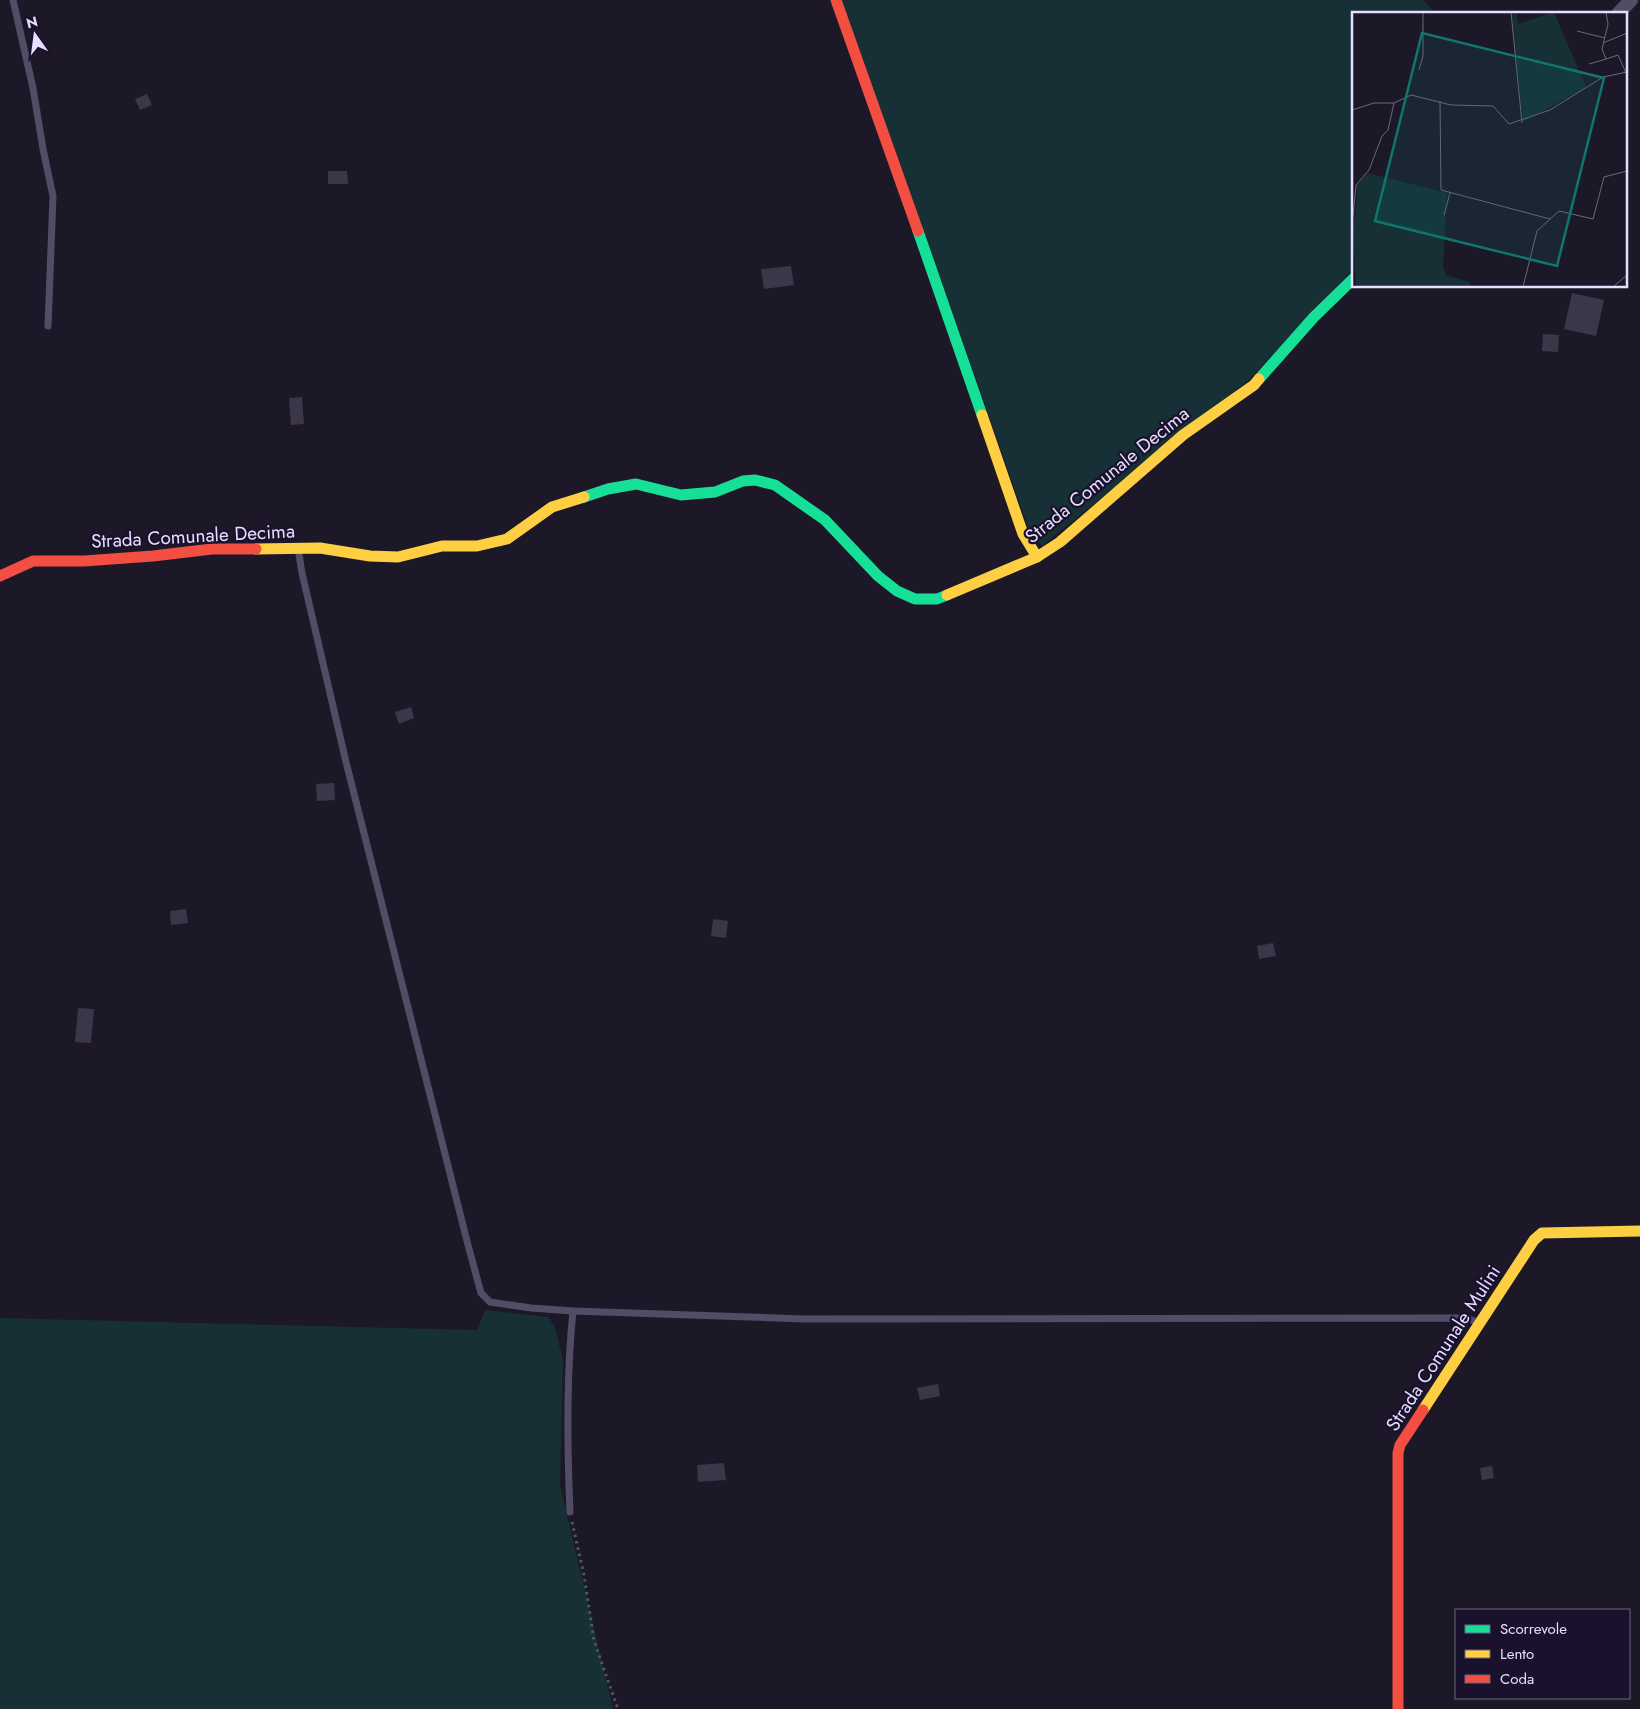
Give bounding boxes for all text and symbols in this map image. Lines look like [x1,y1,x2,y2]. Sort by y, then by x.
north arrow [10,10,60,60]
text: N [24,11,40,33]
inset map [1352,12,1628,288]
street label: Strada Comunale Decima [1019,400,1195,550]
street label: Strada Comunale Decima [90,517,296,555]
street label: Strada Comunale Mulini [1379,1260,1507,1436]
legend [1455,1609,1630,1699]
text: Scorrevole [1500,1618,1567,1640]
text: Lento [1500,1643,1534,1665]
text: Coda [1500,1668,1534,1690]

